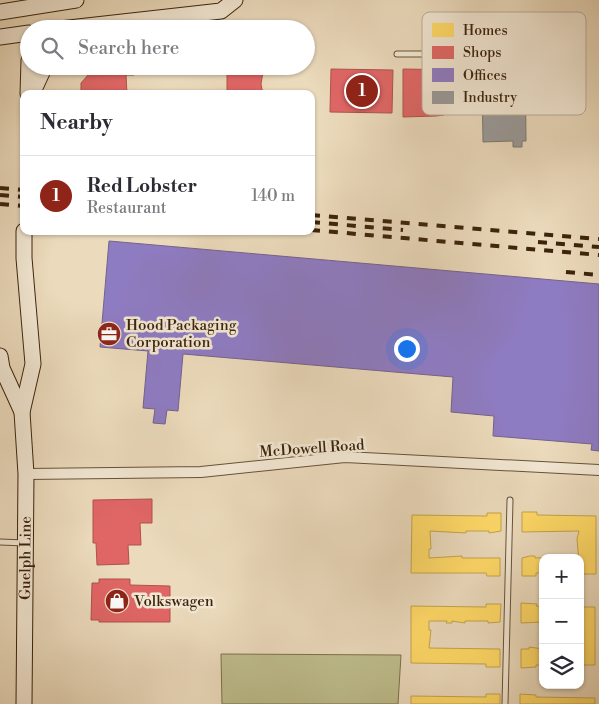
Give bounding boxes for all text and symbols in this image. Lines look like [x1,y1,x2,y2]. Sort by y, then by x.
legend [422,12,586,115]
search box [20,20,315,75]
text: Homes [463,22,508,40]
icon: search [38,34,66,62]
text: Search here [78,36,179,60]
text: Shops [463,44,501,62]
text: Offices [463,67,507,85]
pin: 1 [346,72,378,110]
text: Industry [463,89,517,107]
text: Nearby [40,110,113,136]
text: Red Lobster [87,174,197,198]
text: 1 [52,186,60,206]
text: 140 m [251,186,295,206]
text: Restaurant [87,198,166,218]
place label: Hood Packaging Corporation [126,316,237,352]
office icon: Hood Packaging Corporation [96,321,122,347]
your location [394,336,420,362]
street label: McDowell Road [259,435,366,462]
street label: Guelph Line [16,516,36,600]
map controls [539,554,584,689]
button: + [539,554,584,599]
shop icon: Volkswagen [104,588,130,614]
place label: Volkswagen [133,592,214,611]
button: − [539,599,584,644]
button: layers [539,644,584,689]

